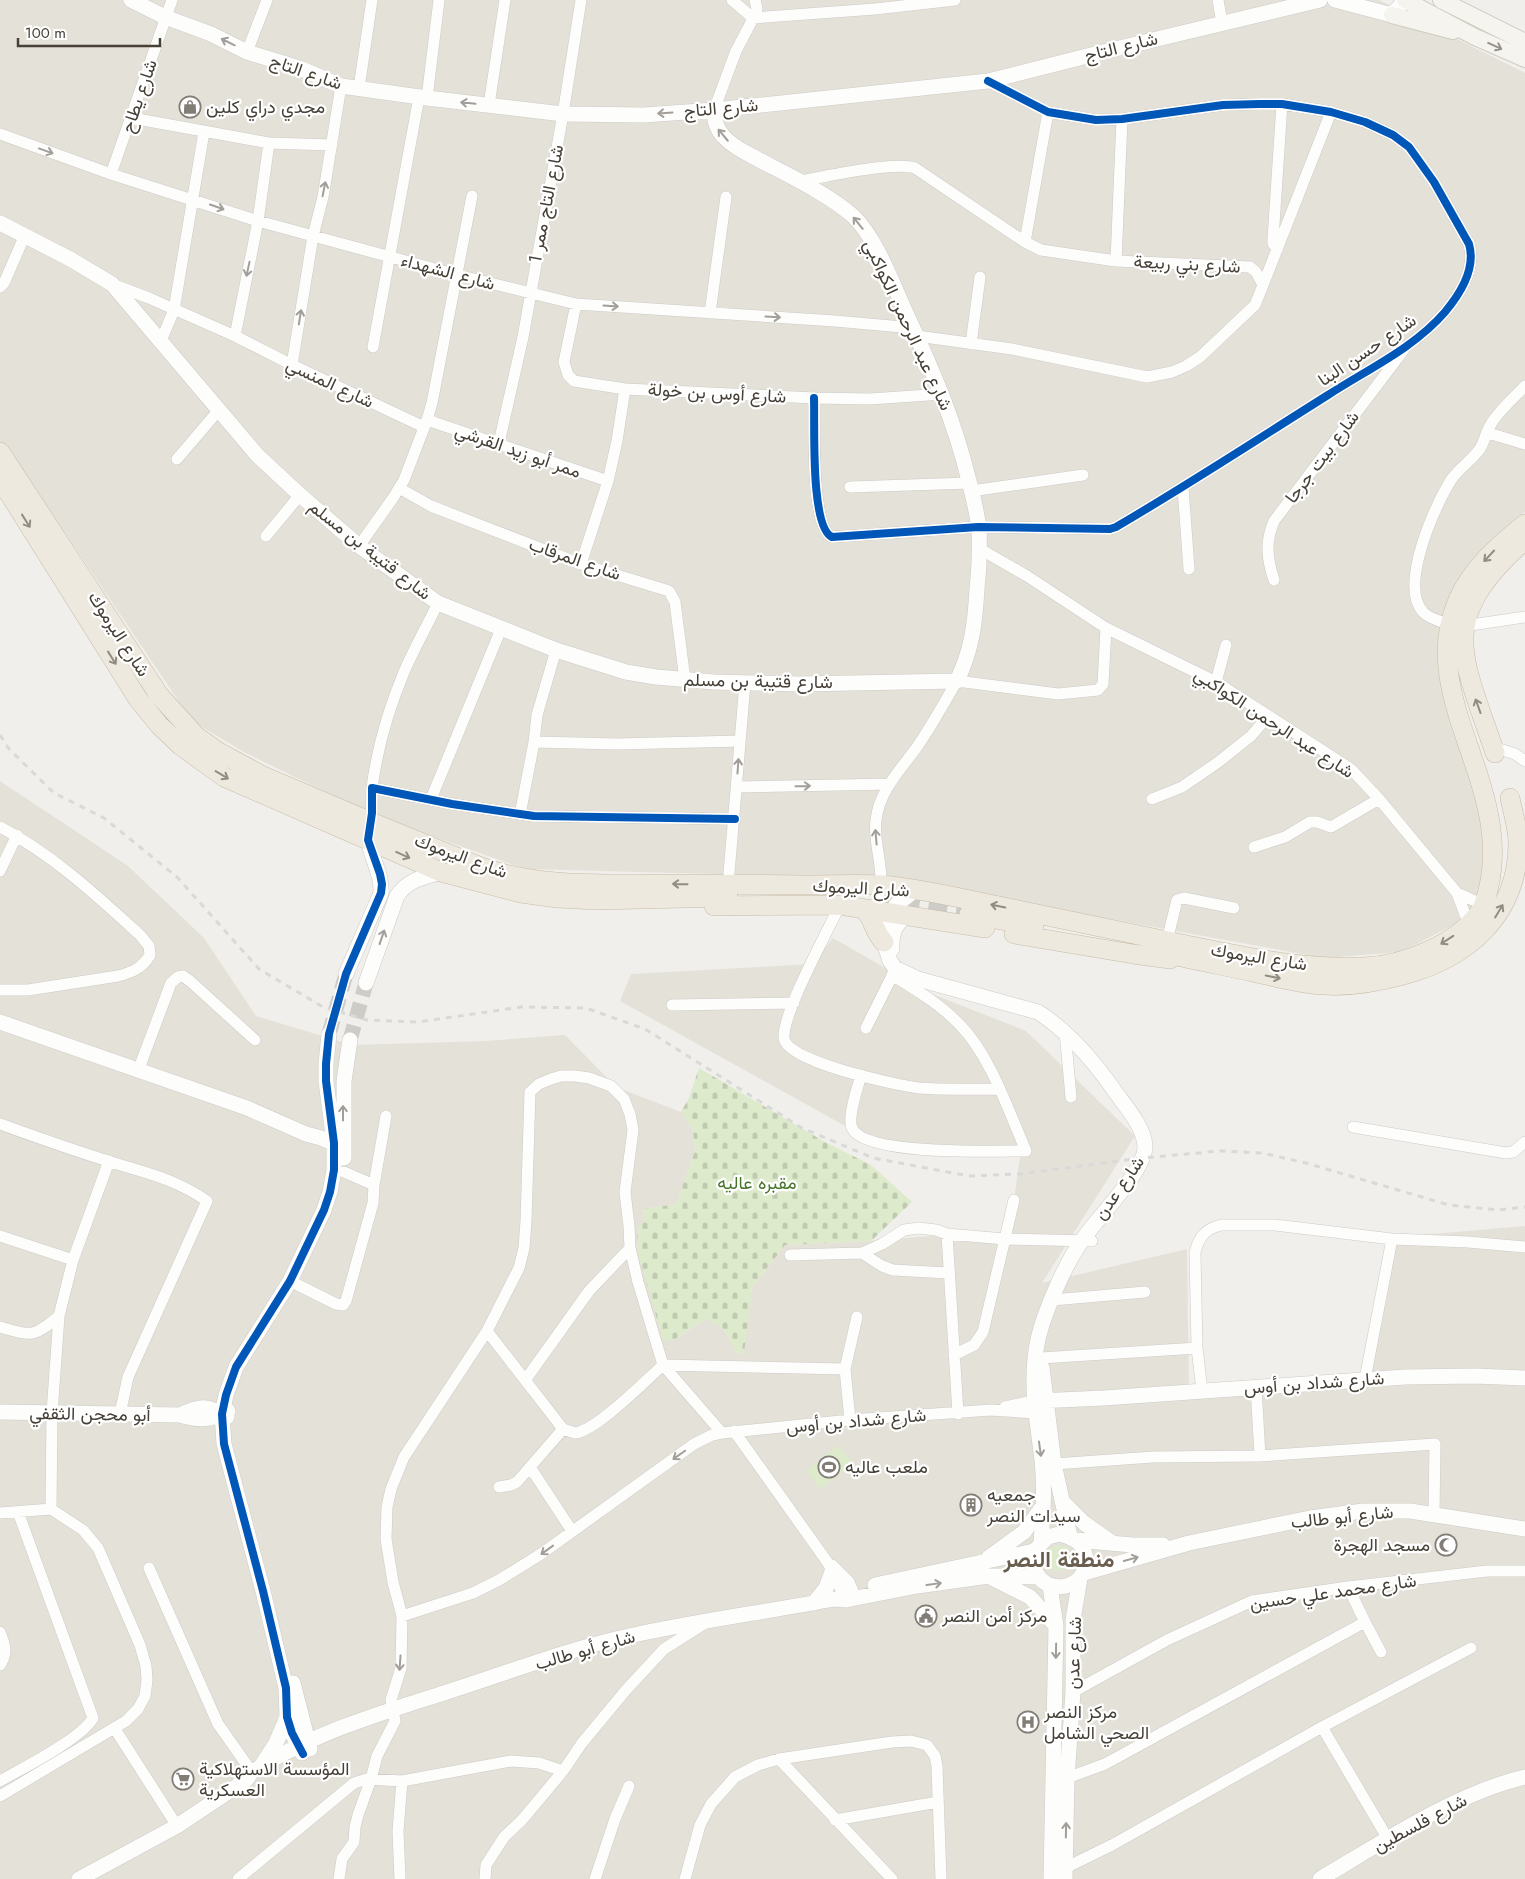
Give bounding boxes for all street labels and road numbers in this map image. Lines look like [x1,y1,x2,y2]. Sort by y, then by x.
street label: شارع التاج [1082,25,1160,69]
street label: شارع التاج [266,48,346,96]
street label: شارع يطاح [114,56,164,136]
street label: شارع التاج [683,92,759,124]
street label: شارع التاج ممر 1 [522,142,570,266]
street label: شارع عبد الرحمن الكواكبي [855,235,959,416]
street label: شارع الشهداء [398,247,498,297]
street label: شارع بني ربيعة [1133,248,1241,282]
street label: شارع حسن البنا [1313,307,1421,393]
street label: شارع المنسي [281,351,378,417]
street label: شارع أوس بن خولة [647,376,787,410]
street label: شارع بيت جرجا [1279,405,1365,509]
street label: ممر أبو زيد القرشي [451,417,584,487]
street label: شارع قتيبة بن مسلم [303,494,437,606]
street label: شارع المرقاب [526,531,624,587]
street label: شارع اليرموك [82,586,156,682]
street label: شارع عبد الرحمن الكواكبي [1188,661,1359,786]
street label: شارع قتيبة بن مسلم [683,667,833,695]
street label: شارع اليرموك [411,827,511,885]
street label: شارع اليرموك [812,872,910,904]
street label: شارع اليرموك [1209,937,1309,977]
street label: شارع عدن [1087,1151,1151,1225]
street label: شارع شداد بن أوس [1243,1365,1385,1401]
street label: أبو محجن الثقفي [29,1400,151,1430]
street label: شارع شداد بن أوس [785,1402,927,1440]
street label: شارع أبو طالب [1290,1499,1394,1535]
street label: شارع محمد علي حسين [1248,1567,1418,1619]
street label: شارع عدن [1060,1616,1088,1690]
street label: شارع أبو طالب [532,1623,638,1677]
street label: شارع فلسطين [1368,1787,1472,1859]

